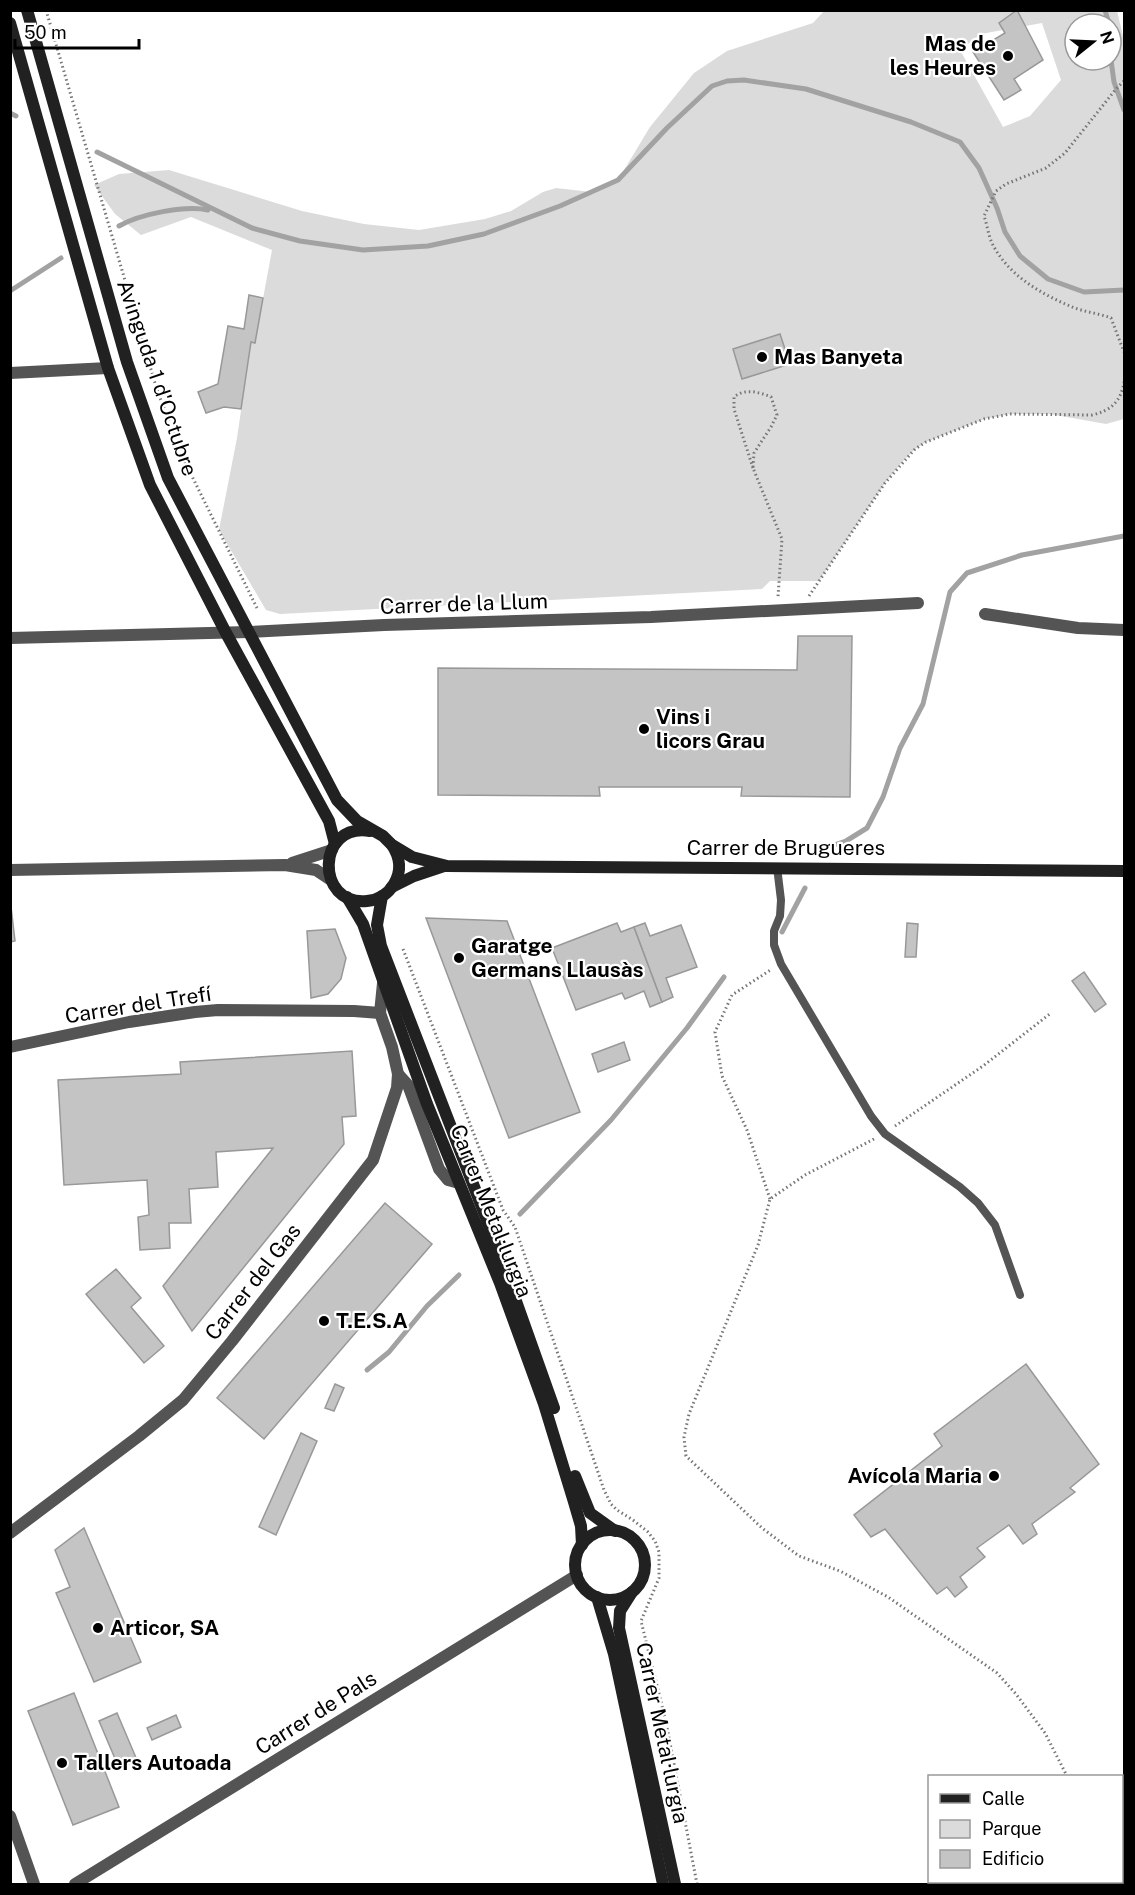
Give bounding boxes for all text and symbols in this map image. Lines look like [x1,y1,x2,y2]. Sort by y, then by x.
scale bar [15,12,140,50]
north arrow [1063,12,1123,72]
text: 50 m [24,22,67,43]
text: N [1096,29,1118,46]
place label: Mas de les Heures [890,31,996,80]
marker: Mas de les Heures [1001,49,1015,63]
street label: Avinguda 1 d'Octubre [112,276,203,479]
place label: Mas Banyeta [774,344,903,369]
marker: Mas Banyeta [755,350,769,364]
street label: Carrer de la Llum [380,588,548,619]
place label: Vins i licors Grau [656,704,765,753]
marker: Vins i licors Grau [637,722,651,736]
street label: Carrer de Brugueres [687,835,885,860]
place label: Garatge Germans Llausàs [471,933,644,982]
marker: Garatge Germans Llausàs [452,951,466,965]
street label: Carrer del Trefí [63,980,214,1028]
street label: Carrer Metal·lurgia [445,1121,538,1301]
street label: Carrer del Gas [199,1219,306,1345]
place label: T.E.S.A [336,1308,408,1333]
marker: T.E.S.A [317,1314,331,1328]
place label: Avícola Maria [847,1463,982,1488]
marker: Avícola Maria [987,1469,1001,1483]
place label: Articor, SA [110,1615,219,1640]
marker: Articor, SA [91,1621,105,1635]
street label: Carrer Metal·lurgia [631,1640,694,1826]
street label: Carrer de Pals [251,1665,381,1760]
place label: Tallers Autoada [74,1750,231,1775]
marker: Tallers Autoada [55,1756,69,1770]
legend [928,1775,1123,1883]
text: Calle [982,1788,1025,1809]
text: Parque [982,1818,1042,1839]
text: Edificio [982,1848,1044,1869]

